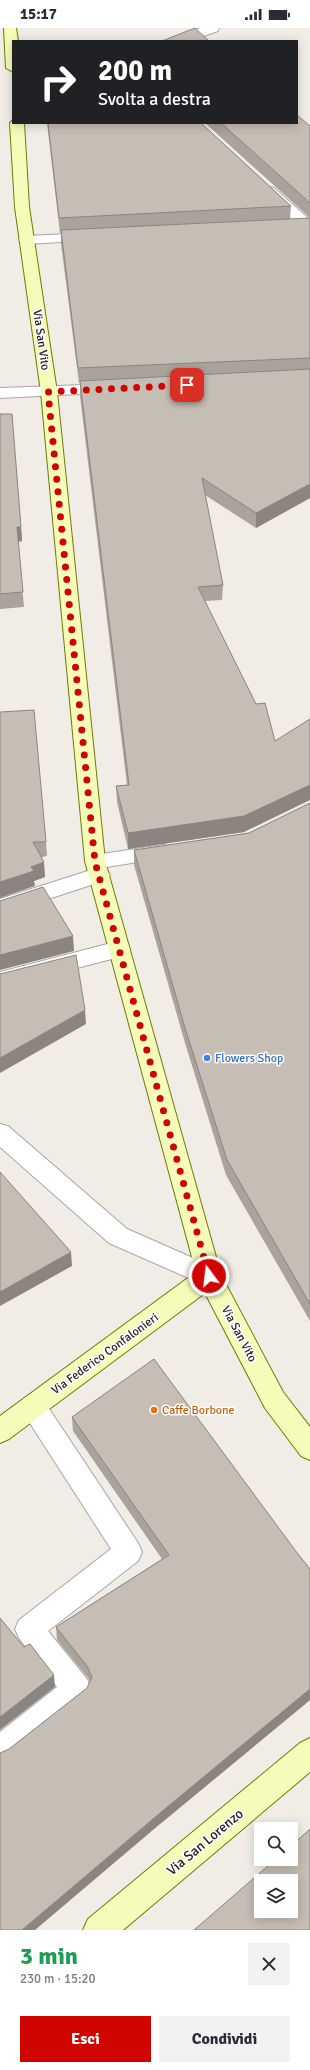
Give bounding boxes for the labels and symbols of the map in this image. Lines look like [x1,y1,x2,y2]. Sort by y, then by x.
street label: Via San Vito [29,309,53,371]
pin [170,368,204,402]
place label: Flowers Shop [215,1051,283,1066]
marker: Flowers Shop [202,1053,212,1063]
position arrow [188,1255,230,1297]
street label: Via San Vito [218,1303,260,1365]
street label: Via Federico Confalonieri [48,1310,162,1398]
place label: Caffe Borbone [162,1403,235,1418]
marker: Caffe Borbone [149,1405,159,1415]
street label: Via San Lorenzo [163,1805,247,1879]

